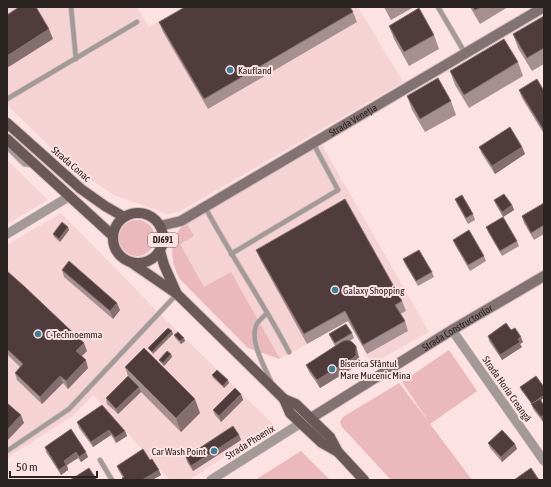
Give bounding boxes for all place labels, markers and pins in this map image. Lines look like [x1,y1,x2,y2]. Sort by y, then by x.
marker: Kaufland [225,65,235,75]
place label: Kaufland [238,65,272,76]
marker: Galaxy Shopping [330,285,340,295]
place label: Galaxy Shopping [343,285,405,296]
marker: C-Technoemma [33,329,43,339]
place label: C-Technoemma [46,329,103,340]
place label: Biserica Sfântul Mare Mucenic Mina [340,358,411,381]
marker: Biserica Sfântul Mare Mucenic Mina [327,364,337,374]
place label: Car Wash Point [152,446,206,457]
marker: Car Wash Point [209,446,219,456]

